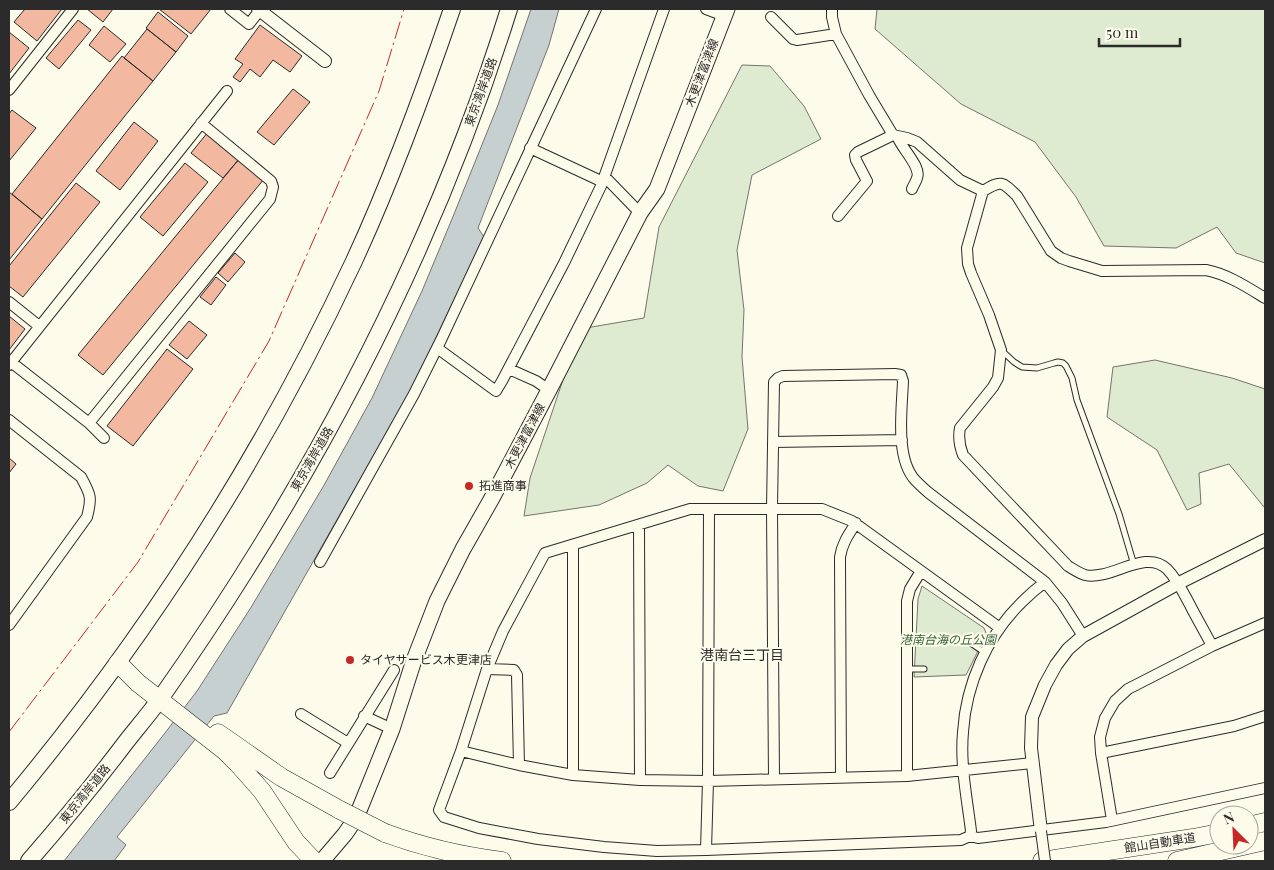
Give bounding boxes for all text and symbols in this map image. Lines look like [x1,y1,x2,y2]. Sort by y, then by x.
scale bar [1099,15,1180,47]
text: 50 m [1106,22,1139,42]
street label: 木更津富津線 [681,36,721,109]
street label: 東京湾岸道路 [460,55,500,128]
street label: 木更津富津線 [500,400,548,471]
street label: 東京湾岸道路 [286,423,336,494]
place label: 拓進商事 [479,477,527,493]
marker: 拓進商事 [463,480,475,492]
park label: 港南台海の丘公園 [900,631,998,647]
district label: 港南台三丁目 [700,645,784,664]
place label: タイヤサービス木更津店 [360,651,492,667]
marker: タイヤサービス木更津店 [344,654,356,666]
street label: 東京湾岸道路 [55,760,113,826]
north arrow [1209,805,1259,855]
text: N [1220,807,1237,828]
street label: 館山自動車道 [1123,828,1197,856]

